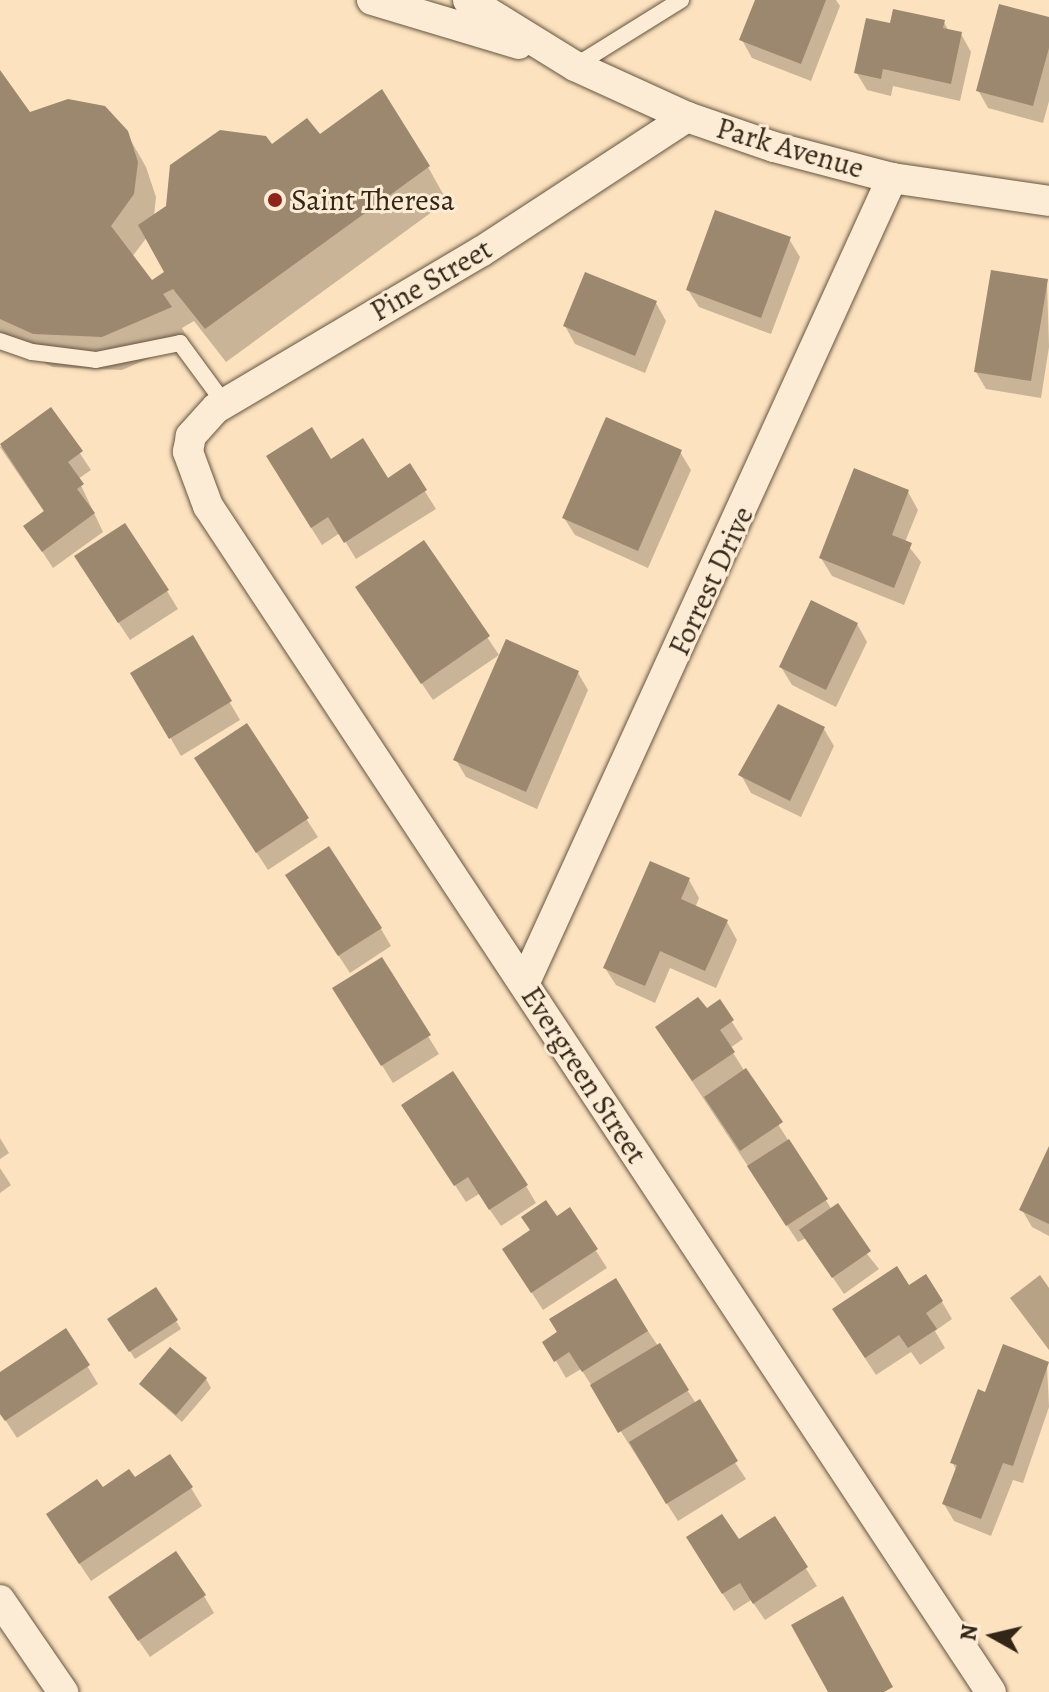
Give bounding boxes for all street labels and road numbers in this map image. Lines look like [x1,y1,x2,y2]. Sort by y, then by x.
street label: Park Avenue [712,110,868,186]
street label: Pine Street [364,231,498,329]
street label: Forrest Drive [661,501,761,661]
street label: Evergreen Street [513,980,655,1170]

